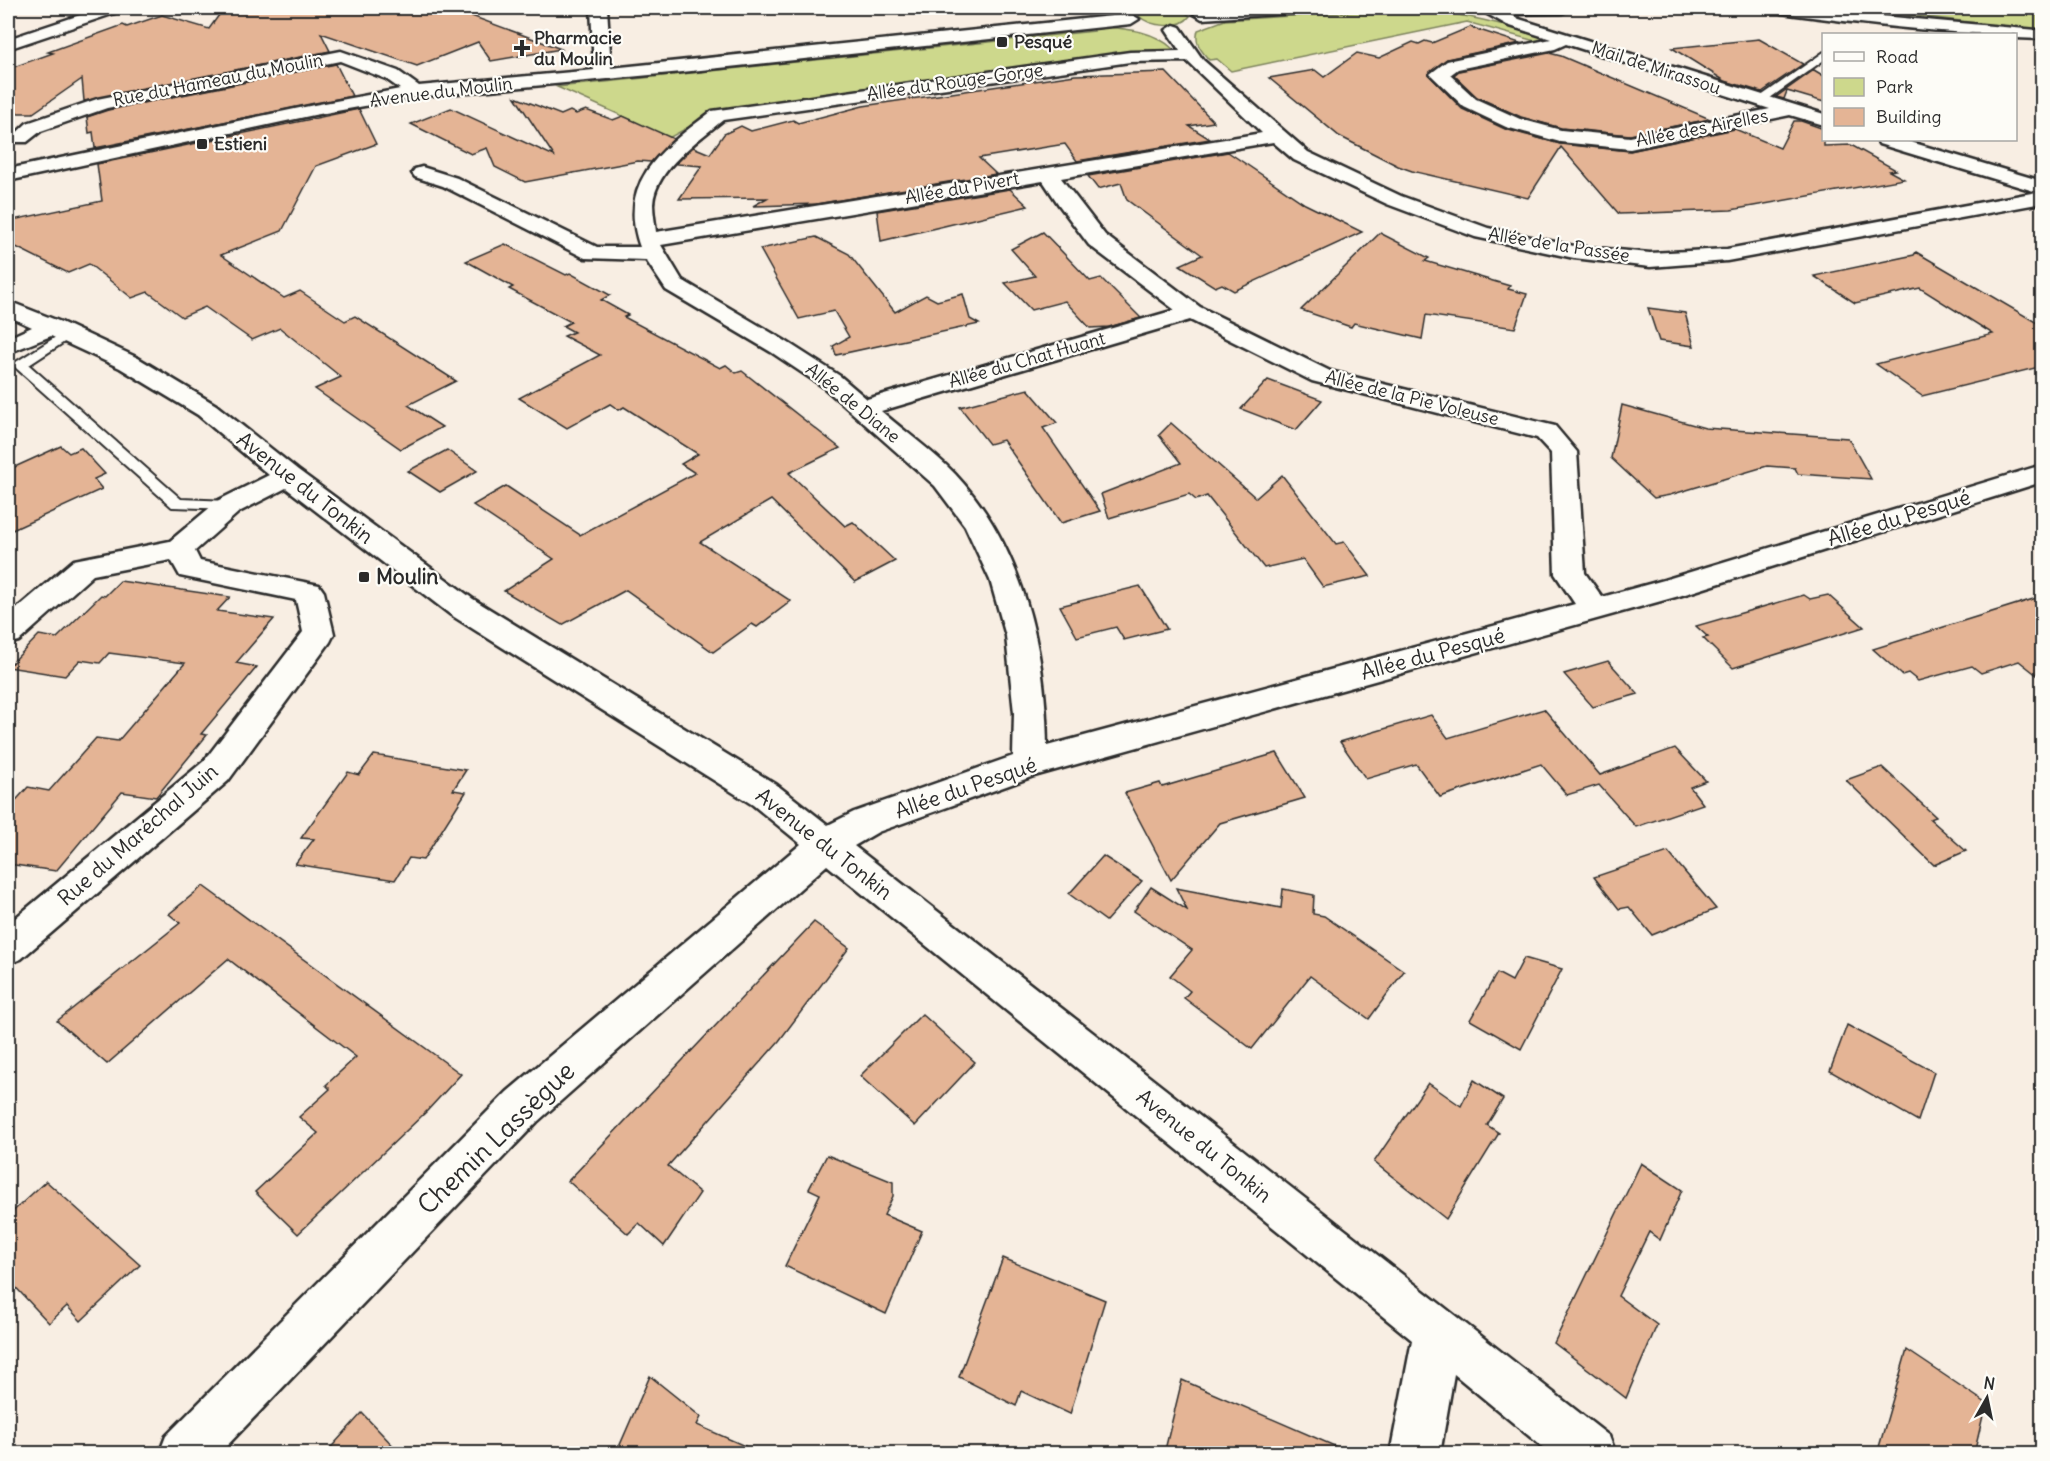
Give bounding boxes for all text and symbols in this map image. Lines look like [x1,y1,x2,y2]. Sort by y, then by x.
place label: Pharmacie du Moulin [534,26,622,70]
place label: Pesqué [1014,30,1072,53]
legend [1822,33,2017,141]
marker: Pesqué [995,35,1009,49]
street label: Mail de Mirassou [1589,36,1724,99]
marker: Pharmacie du Moulin [515,41,529,55]
text: Road [1876,45,1919,68]
street label: Rue du Hameau du Moulin [111,48,325,111]
street label: Allée du Rouge-Gorge [865,58,1045,105]
street label: Avenue du Moulin [368,71,514,112]
text: Park [1876,75,1913,98]
street label: Allée des Airelles [1634,103,1770,152]
text: Building [1876,105,1941,128]
place label: Estieni [214,132,267,155]
marker: Estieni [195,137,209,151]
street label: Allée du Pivert [903,166,1021,209]
street label: Allée de la Passée [1487,222,1631,267]
street label: Allée du Chat Huant [946,326,1108,393]
street label: Allée de Diane [801,357,905,448]
street label: Allée de la Pie Voleuse [1323,365,1501,430]
street label: Avenue du Tonkin [232,426,379,549]
street label: Allée du Pesqué [1824,483,1974,552]
place label: Moulin [376,563,439,590]
marker: Moulin [357,570,371,584]
street label: Allée du Pesqué [1358,621,1508,686]
street label: Allée du Pesqué [892,751,1040,824]
street label: Rue du Maréchal Juin [52,758,223,912]
street label: Avenue du Tonkin [751,782,898,905]
street label: Chemin Lassègue [410,1054,581,1221]
street label: Avenue du Tonkin [1131,1083,1277,1208]
north arrow [1957,1368,2017,1428]
text: N [1982,1372,1996,1394]

